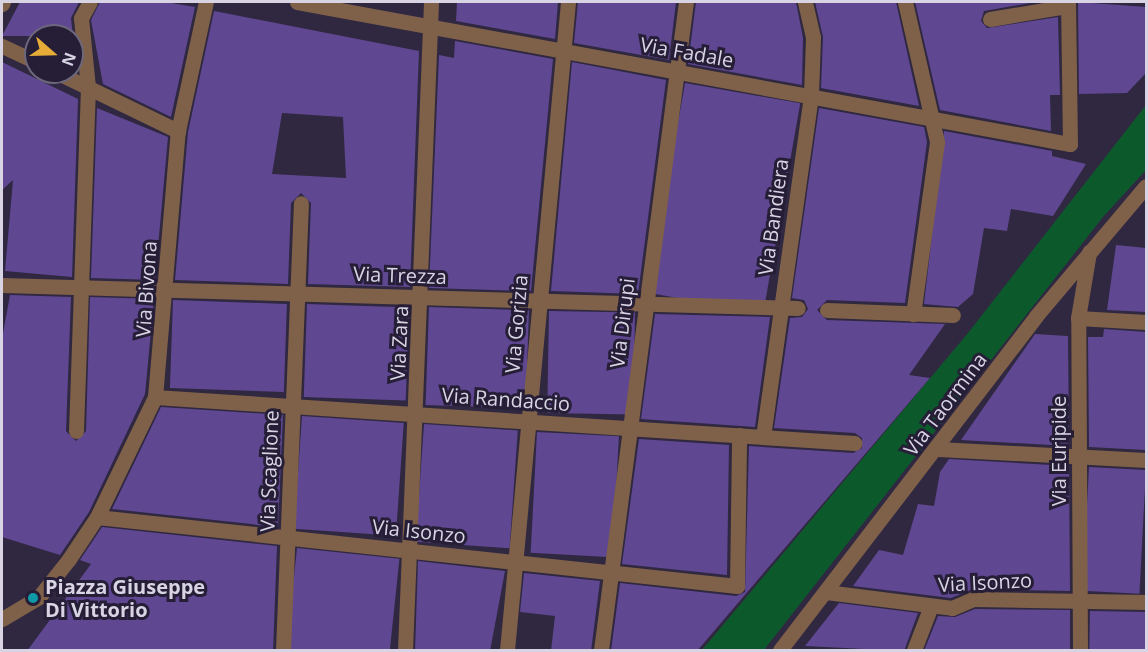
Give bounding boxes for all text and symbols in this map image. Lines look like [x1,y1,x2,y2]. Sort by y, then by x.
north arrow [24,24,84,84]
street label: Via Fadale [638,32,736,72]
text: N [56,50,82,69]
street label: Via Bandiera [753,157,793,277]
street label: Via Bivona [131,240,161,338]
street label: Via Trezza [353,261,447,289]
street label: Via Gorizia [500,274,532,374]
street label: Via Dirupi [605,277,639,369]
street label: Via Zara [385,305,413,381]
street label: Via Taormina [899,348,991,460]
street label: Via Randaccio [441,383,571,415]
street label: Via Euripide [1046,396,1070,506]
street label: Via Scaglione [255,410,283,532]
street label: Via Isonzo [371,514,467,548]
street label: Via Isonzo [937,568,1033,596]
place label: Piazza Giuseppe Di Vittorio [45,574,205,621]
marker: Piazza Giuseppe Di Vittorio [26,591,40,605]

